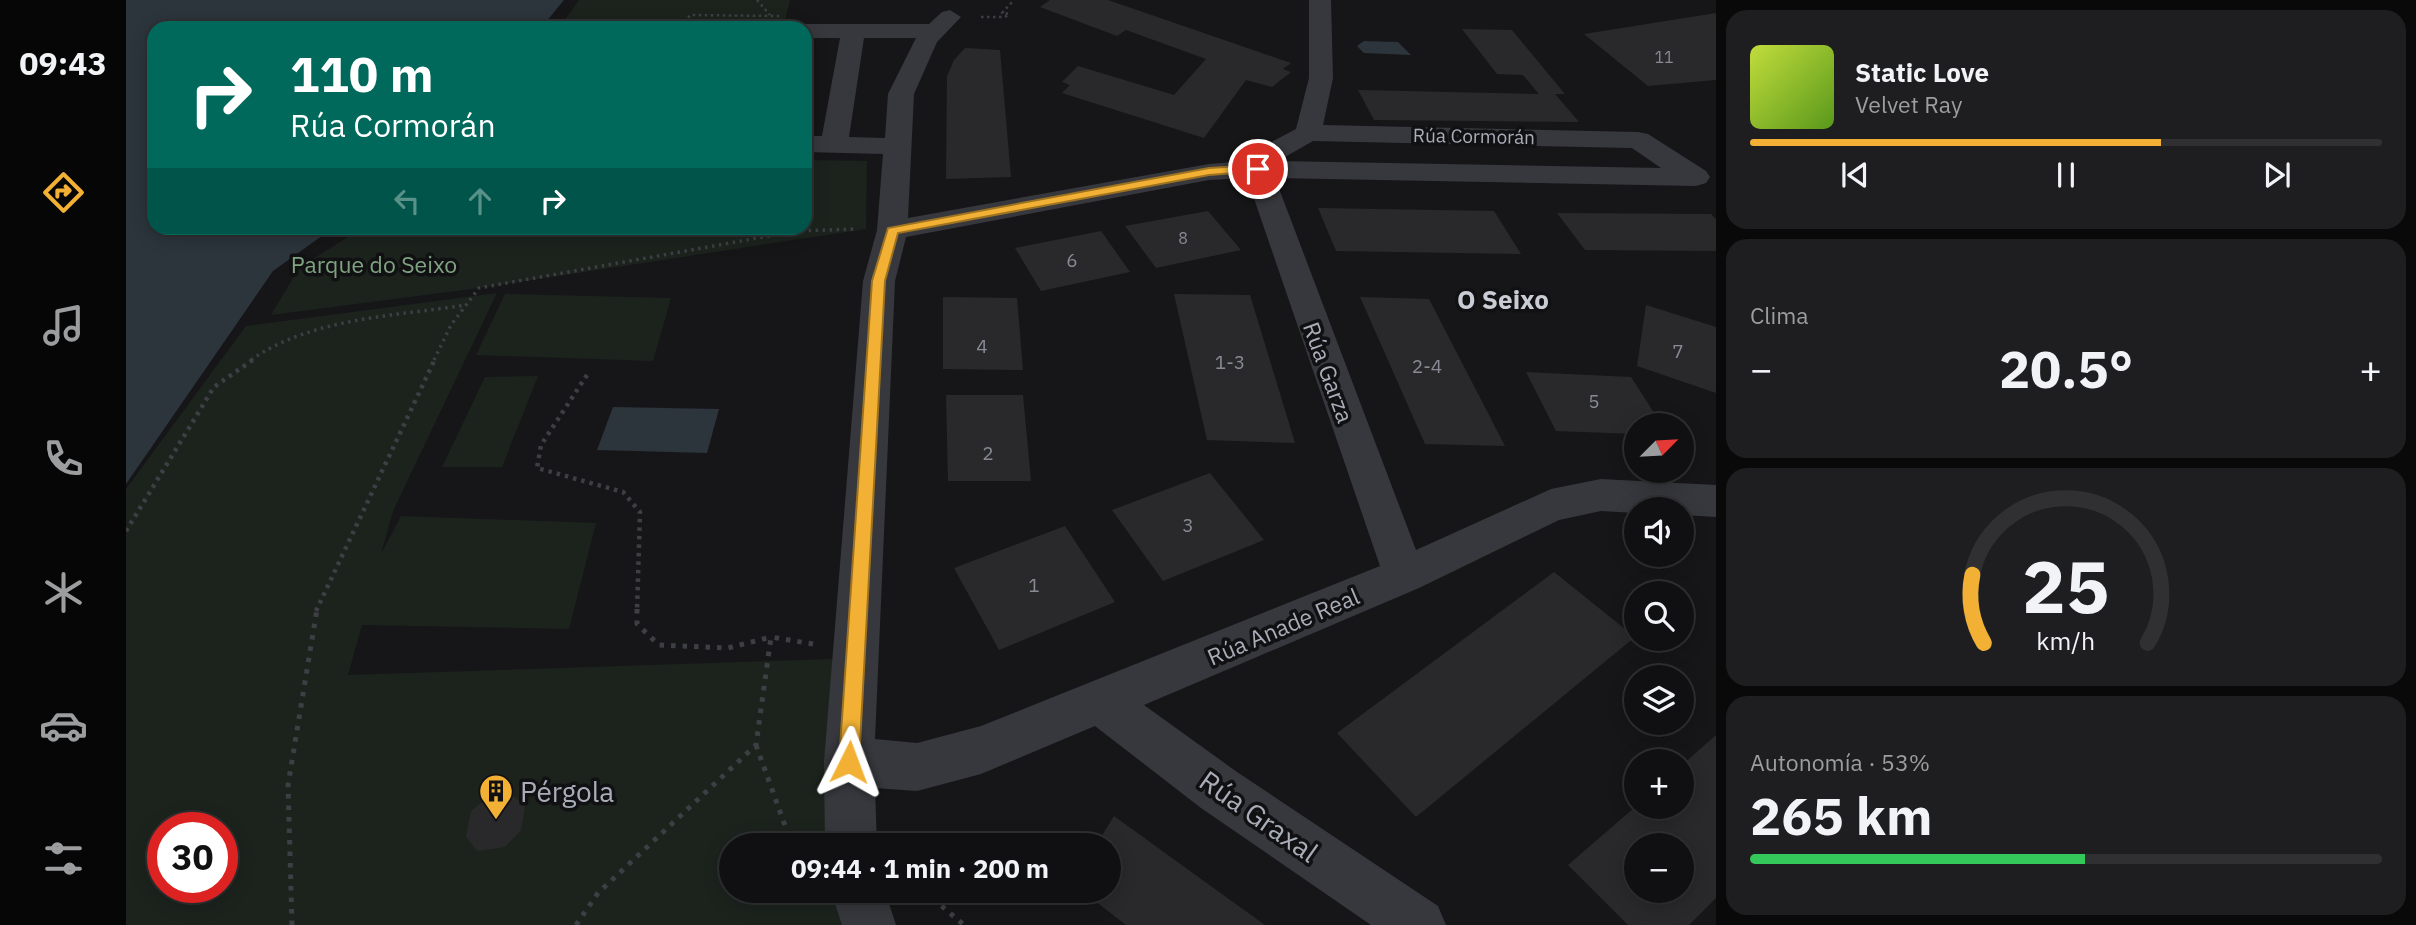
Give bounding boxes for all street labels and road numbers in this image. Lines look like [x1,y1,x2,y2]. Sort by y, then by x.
street label: Rúa Cormorán [1413,123,1535,149]
street label: Rúa Garza [1297,317,1361,427]
street label: Rúa Anade Real [1202,580,1364,672]
street label: Rúa Graxal [1192,762,1326,870]

